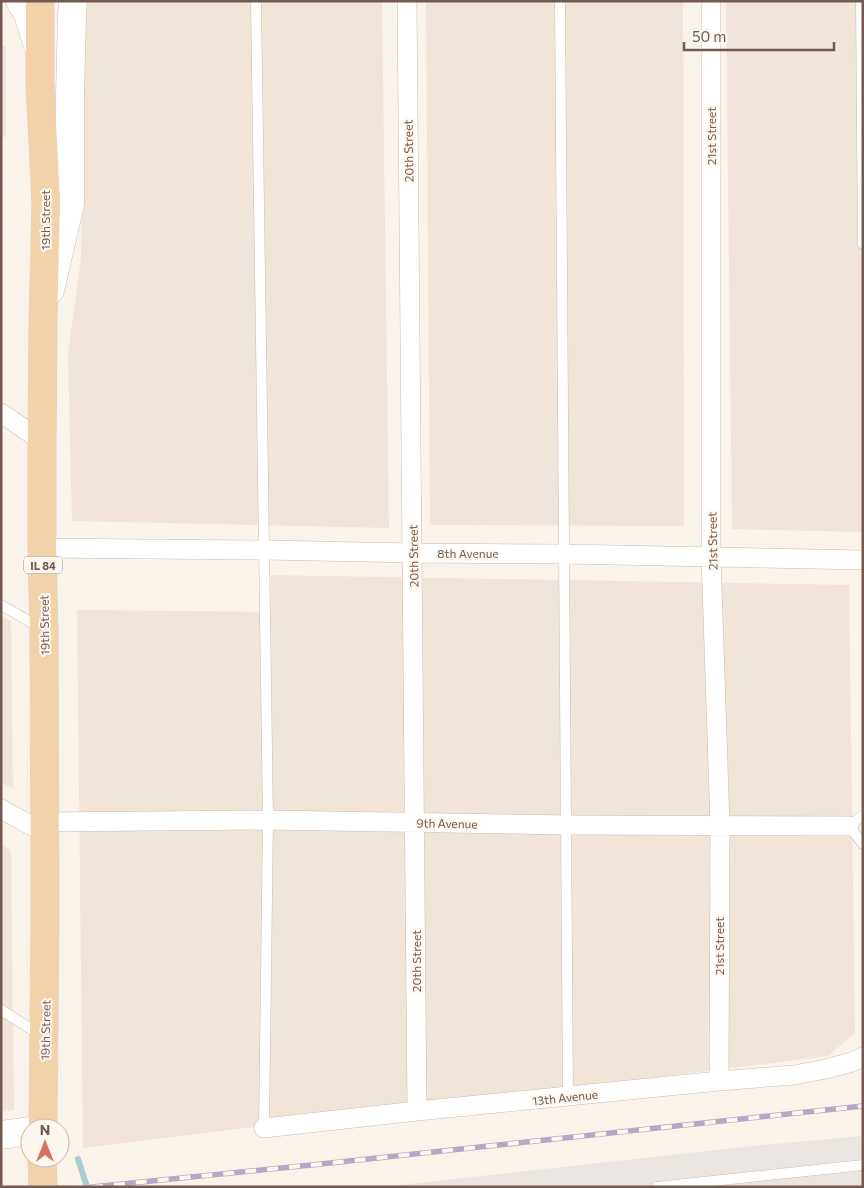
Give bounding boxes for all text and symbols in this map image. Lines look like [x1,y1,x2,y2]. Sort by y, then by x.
scale bar [684,20,834,52]
text: 50 m [692,27,726,45]
street label: 21st Street [704,107,718,165]
street label: 20th Street [400,120,416,182]
street label: 19th Street [38,190,52,250]
street label: 21st Street [704,512,720,570]
street label: 20th Street [405,525,421,587]
street label: 8th Avenue [437,546,499,560]
road number: IL 84 [24,556,62,574]
street label: 19th Street [36,595,52,655]
street label: 9th Avenue [416,815,478,831]
street label: 21st Street [712,917,726,975]
street label: 20th Street [409,930,423,992]
street label: 19th Street [37,1000,53,1060]
street label: 13th Avenue [531,1087,599,1107]
north arrow [20,1118,70,1168]
text: N [40,1121,50,1138]

